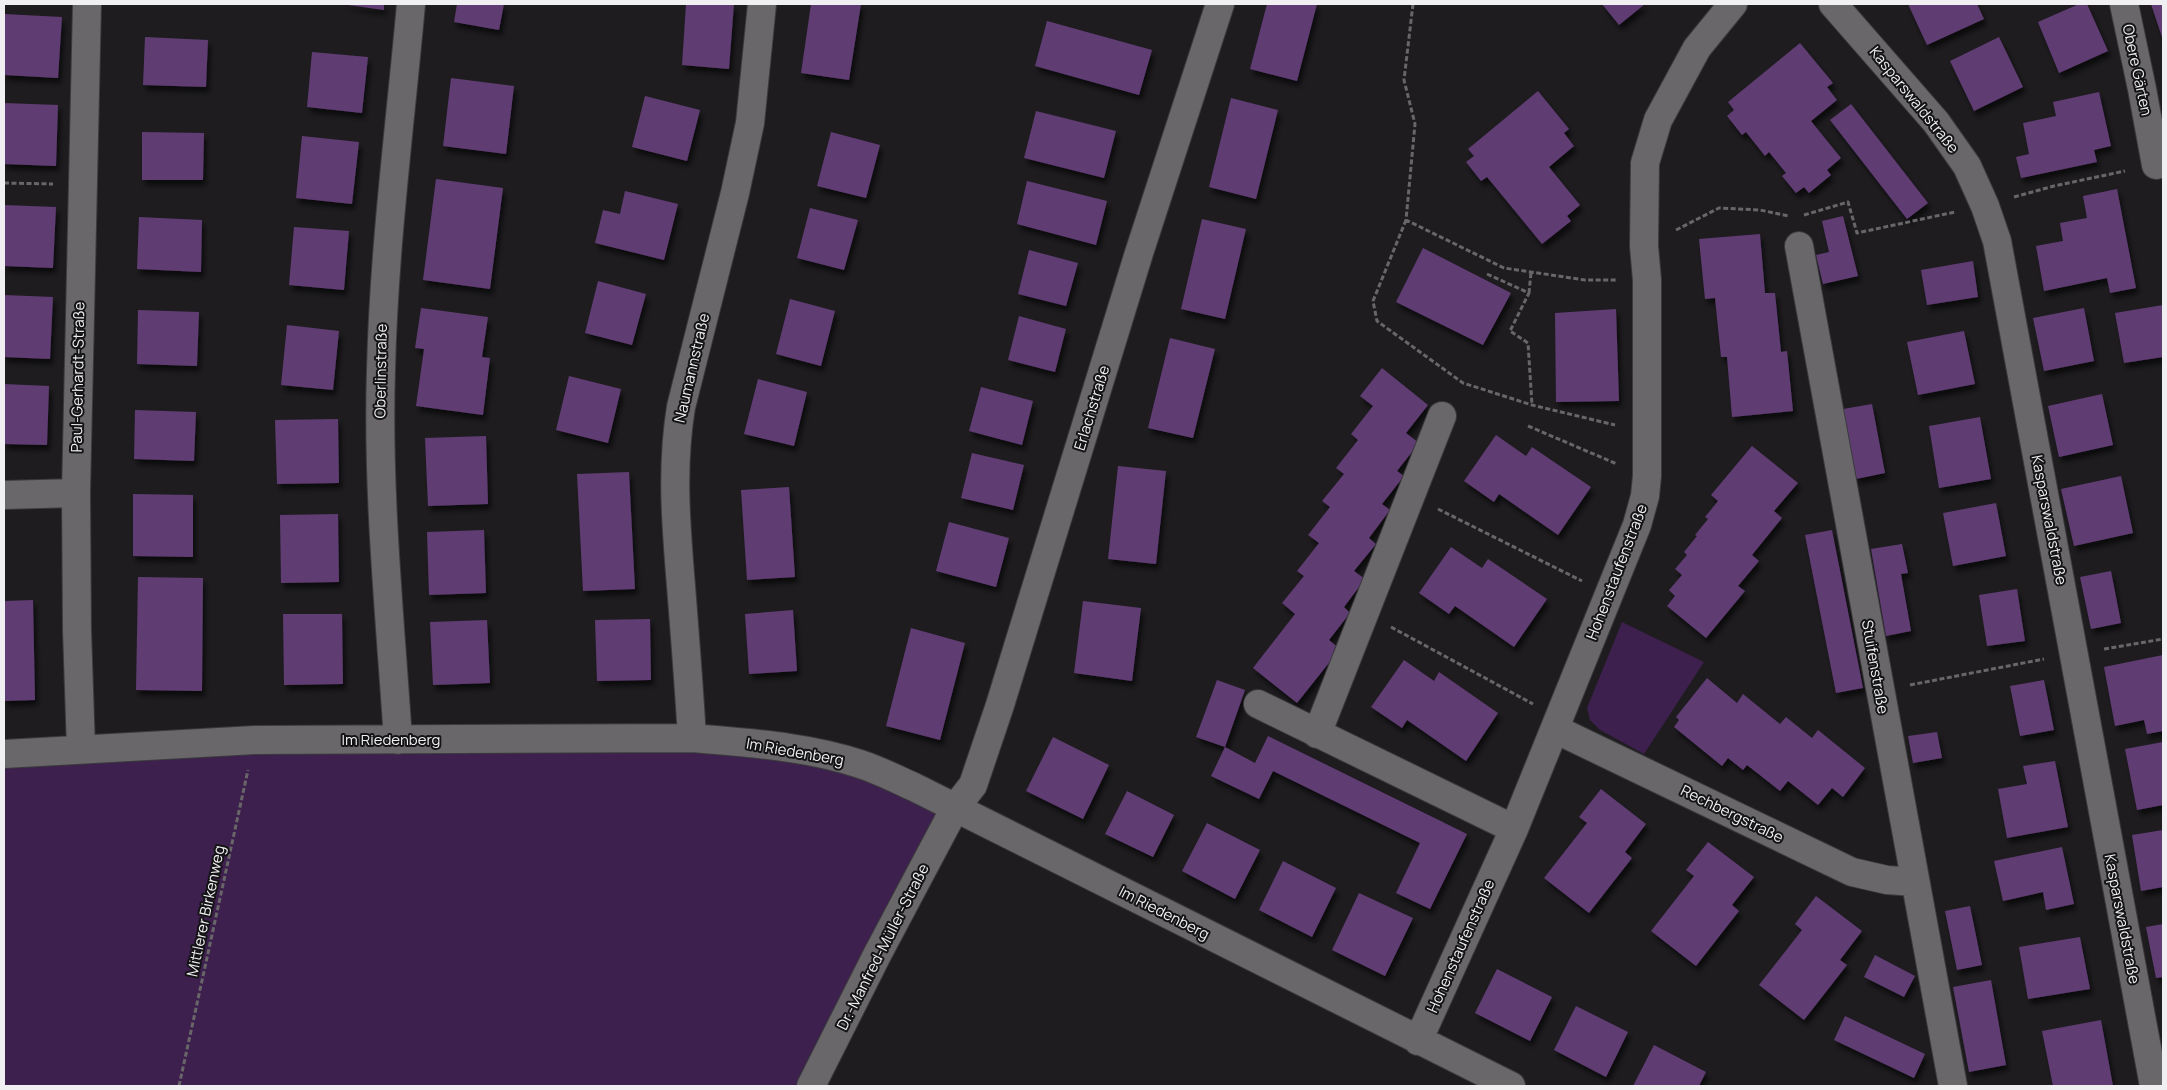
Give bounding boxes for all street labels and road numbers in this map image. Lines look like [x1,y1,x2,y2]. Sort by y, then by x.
street label: Obere Gärten [2118,22,2157,118]
street label: Kasparswaldstraße [1865,42,1964,158]
street label: Paul-Gerhardt-Straße [66,301,89,452]
street label: Naumannstraße [669,311,714,425]
street label: Oberlinstraße [369,323,392,419]
street label: Erlachstraße [1069,362,1115,453]
street label: Kasparswaldstraße [2027,453,2072,587]
street label: Hohenstaufenstraße [1581,501,1652,643]
street label: Stuifenstraße [1857,618,1894,716]
street label: Im Riedenberg [342,729,440,750]
street label: Im Riedenberg [745,733,846,770]
street label: Rechbergstraße [1677,780,1787,848]
street label: Mittlerer Birkenweg [181,843,230,978]
street label: Kasparswaldstraße [2100,852,2145,986]
street label: Dr.-Manfred-Müller-Straße [831,860,934,1034]
street label: Hohenstaufenstraße [1422,875,1500,1016]
street label: Im Riedenberg [1115,881,1213,944]

